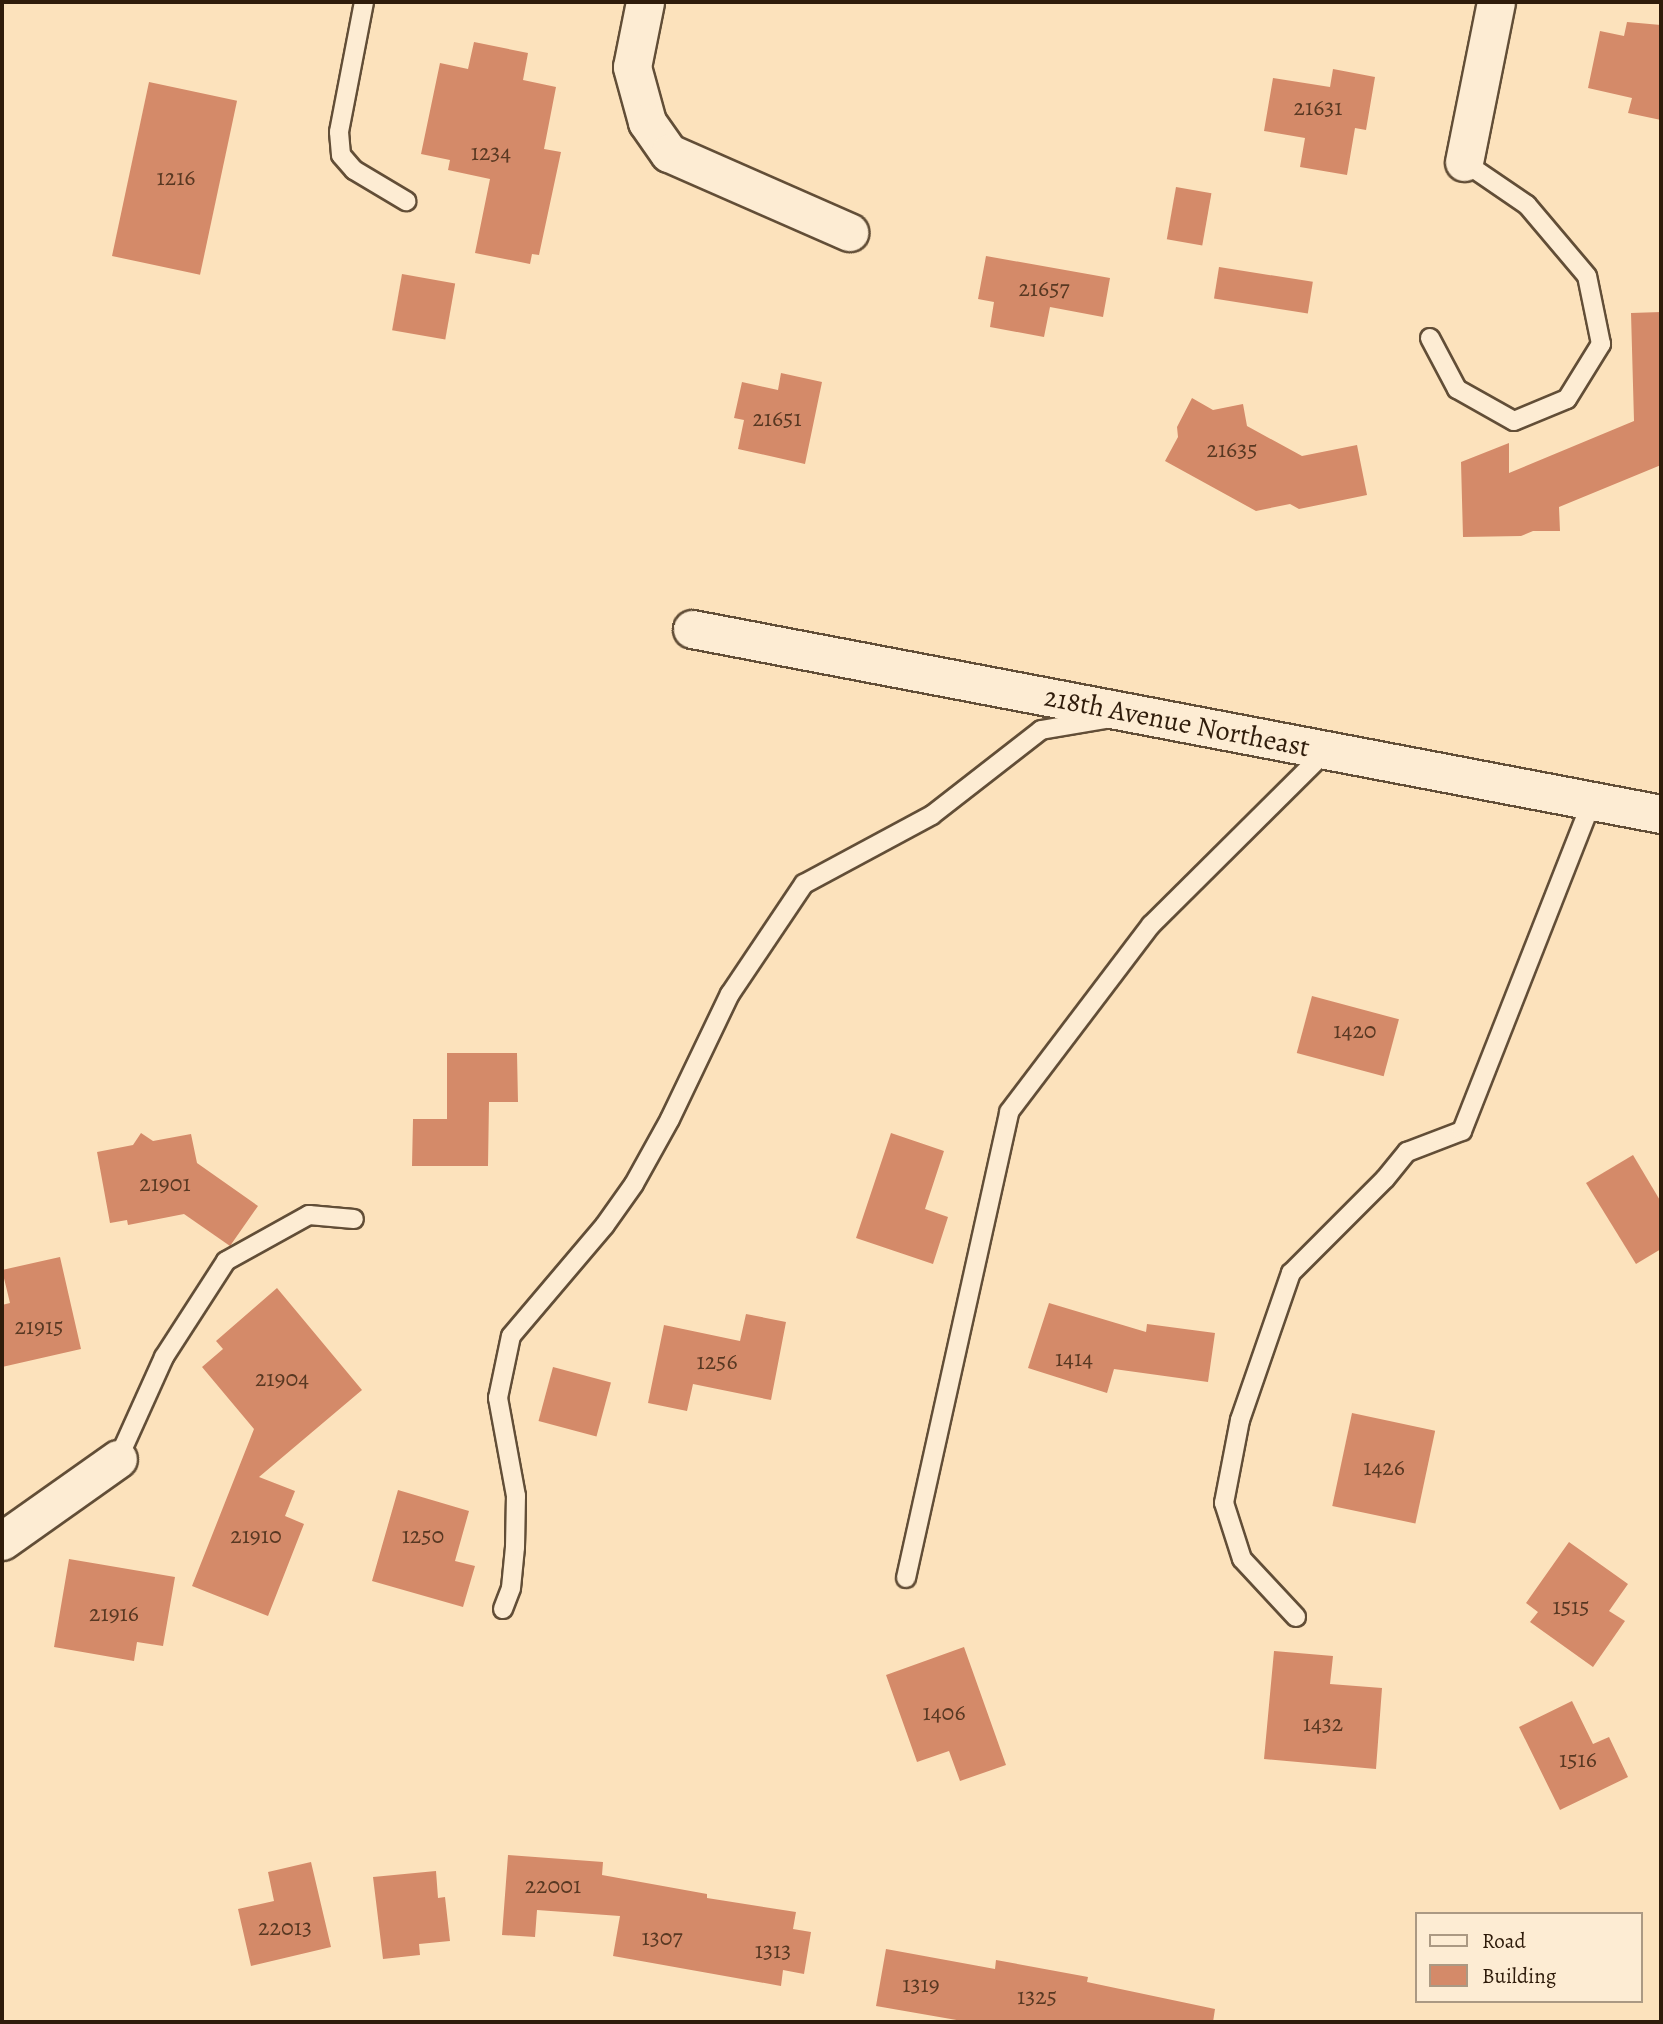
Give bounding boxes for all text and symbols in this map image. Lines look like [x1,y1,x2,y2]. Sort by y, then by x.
house number: 21631 [1294,94,1342,122]
house number: 1234 [471,139,511,167]
house number: 1216 [157,164,195,192]
house number: 21657 [1018,275,1070,303]
house number: 21651 [752,405,802,433]
house number: 21635 [1207,436,1257,464]
street label: 218th Avenue Northeast [1041,680,1313,764]
house number: 1420 [1333,1017,1377,1045]
house number: 21901 [139,1170,191,1198]
house number: 21915 [14,1313,64,1341]
house number: 1414 [1055,1345,1093,1373]
house number: 1256 [696,1348,738,1376]
house number: 21904 [255,1365,309,1393]
house number: 1426 [1363,1454,1405,1482]
house number: 21910 [230,1522,282,1550]
house number: 1250 [402,1522,444,1550]
house number: 1515 [1552,1593,1590,1621]
house number: 21916 [89,1600,139,1628]
house number: 1406 [923,1699,965,1727]
house number: 1432 [1303,1710,1343,1738]
house number: 1516 [1559,1746,1597,1774]
house number: 22001 [525,1872,581,1900]
legend [1414,1912,1642,2003]
house number: 22013 [258,1914,312,1942]
house number: 1307 [641,1924,683,1952]
text: Road [1482,1927,1526,1955]
house number: 1313 [755,1937,791,1965]
text: Building [1482,1962,1556,1990]
house number: 1319 [902,1971,940,1999]
house number: 1325 [1017,1983,1057,2011]

